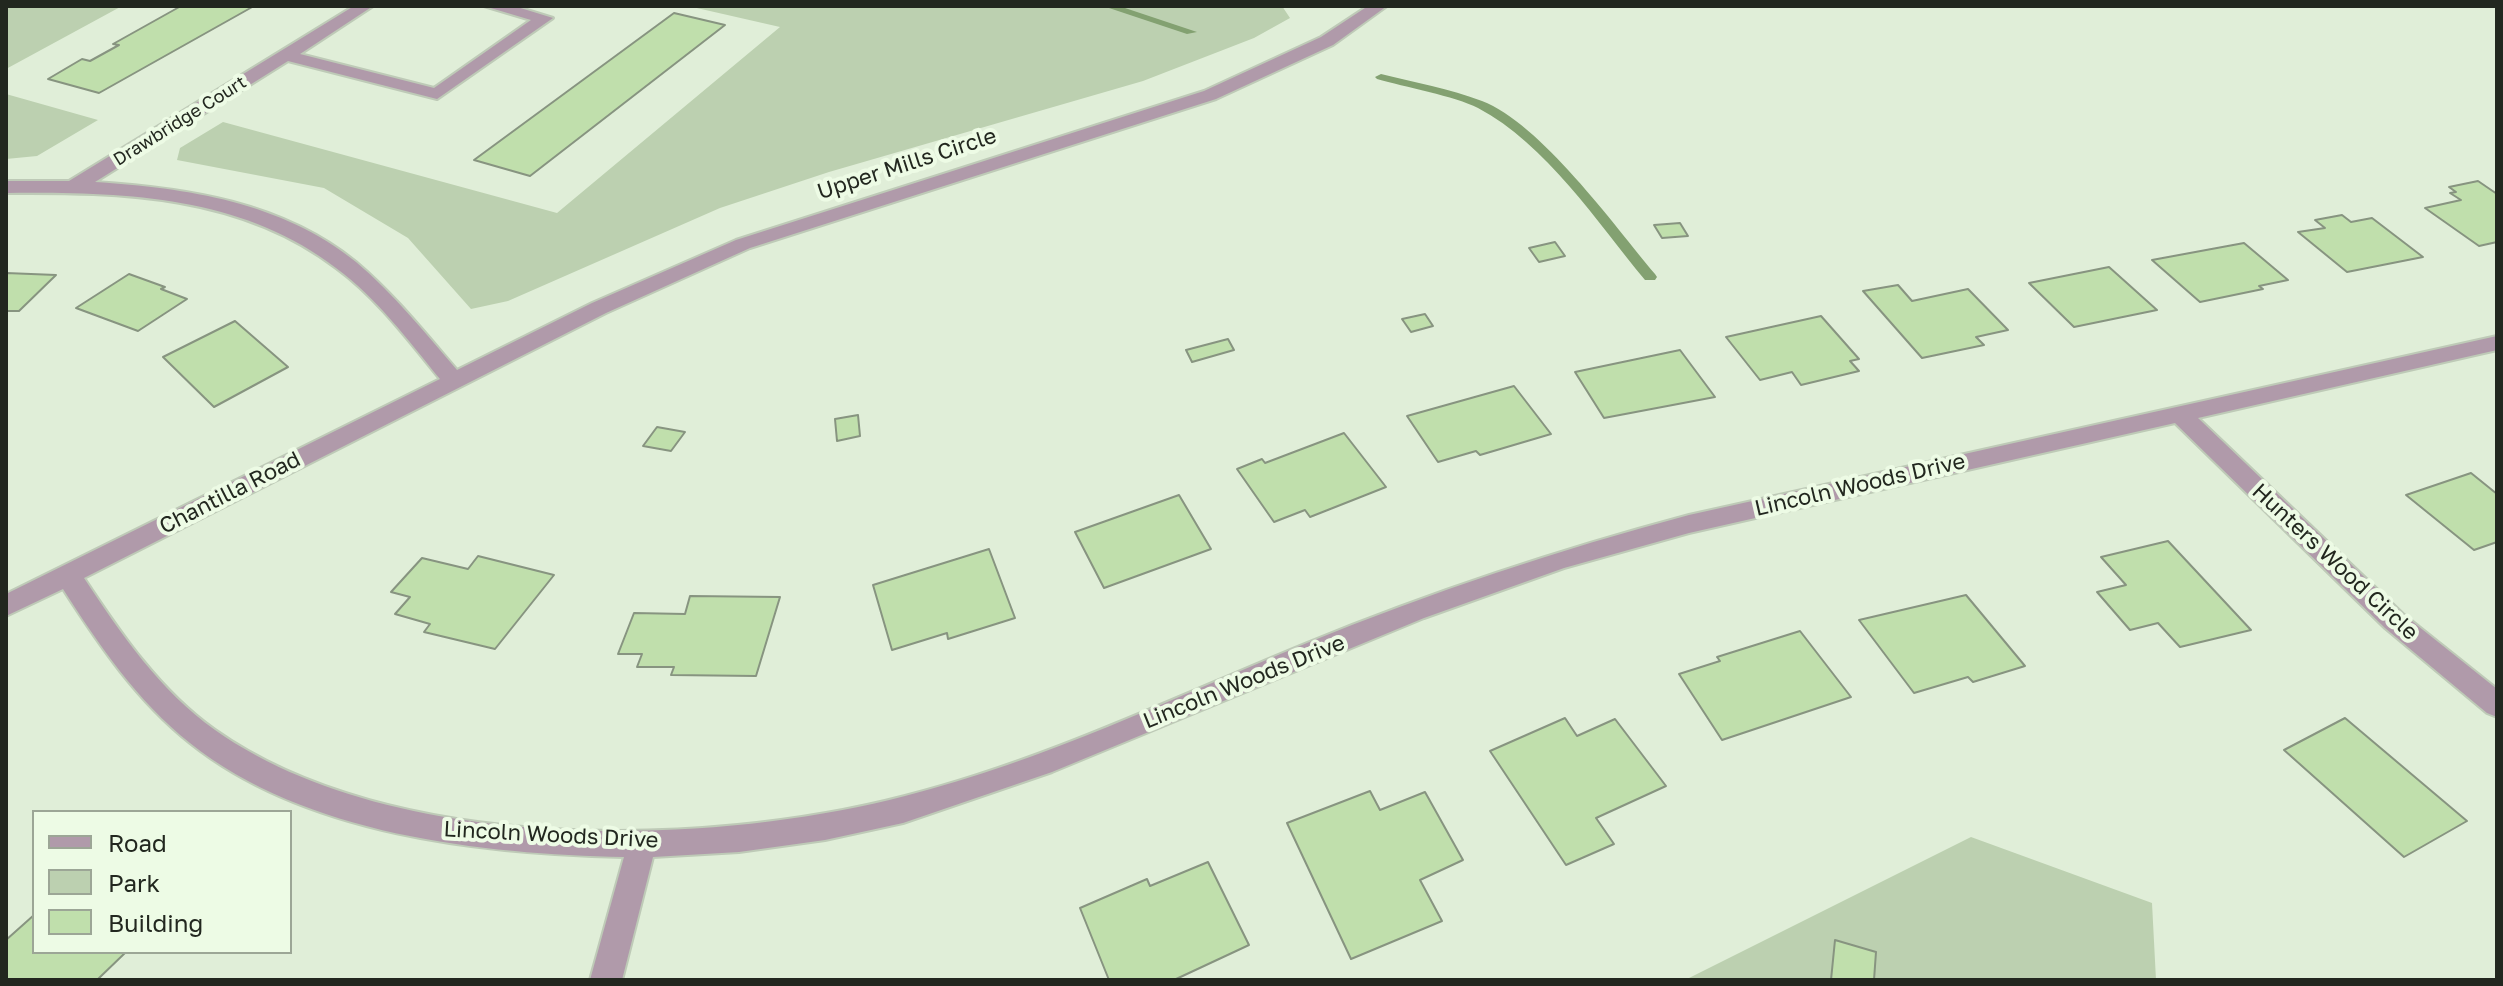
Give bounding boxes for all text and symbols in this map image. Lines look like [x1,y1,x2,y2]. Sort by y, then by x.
street label: Drawbridge Court [110,71,250,171]
street label: Upper Mills Circle [814,123,1000,205]
street label: Chantilla Road [155,446,305,540]
street label: Lincoln Woods Drive [1752,448,1968,522]
street label: Hunters Wood Circle [2247,478,2423,646]
street label: Lincoln Woods Drive [1139,629,1349,735]
legend [32,810,292,954]
street label: Lincoln Woods Drive [443,816,659,854]
text: Road [108,828,167,857]
text: Park [108,868,160,897]
text: Building [108,908,203,937]

